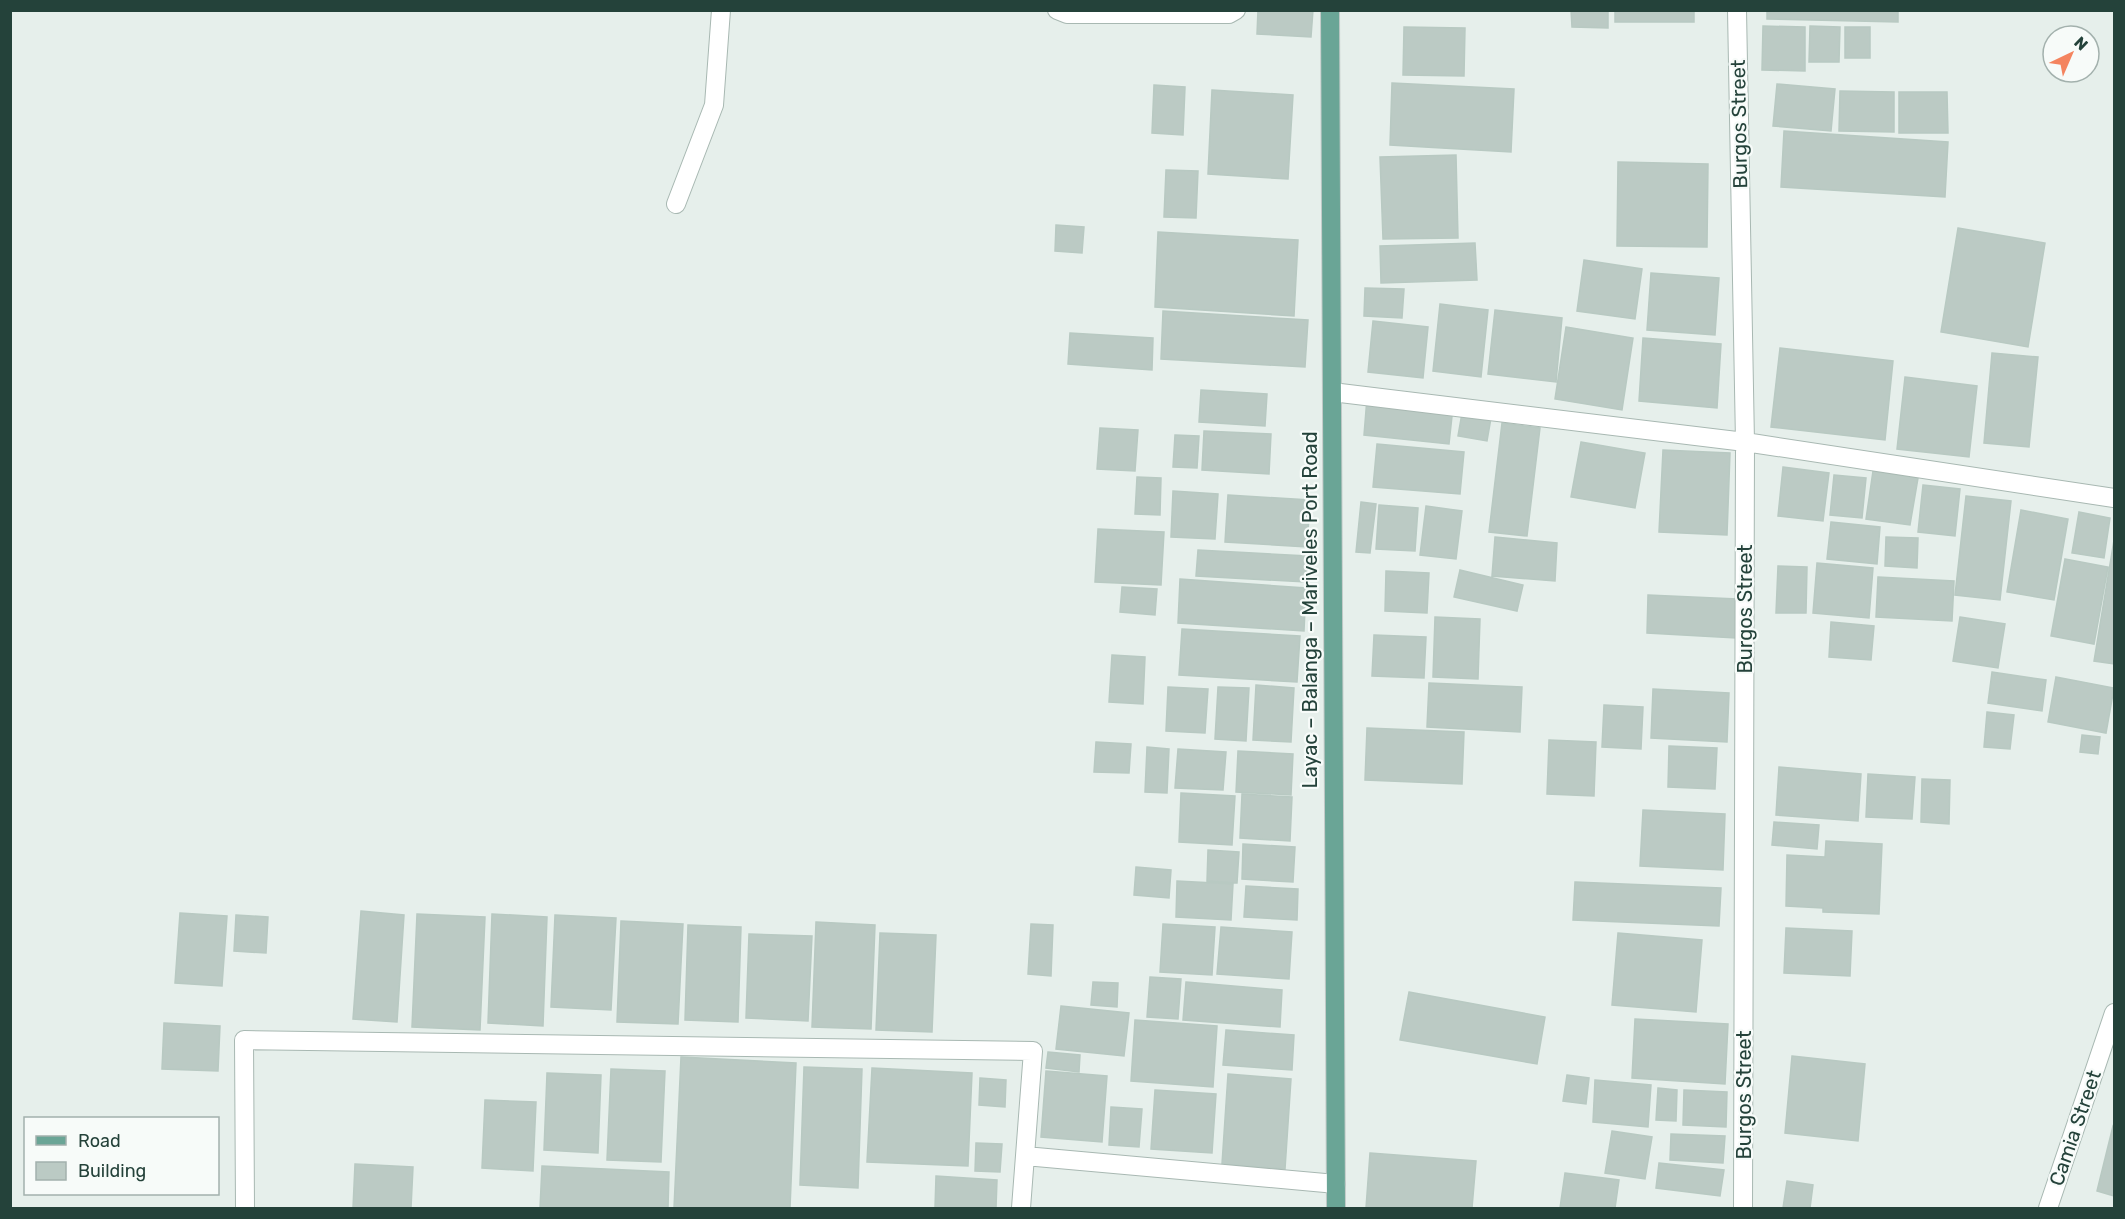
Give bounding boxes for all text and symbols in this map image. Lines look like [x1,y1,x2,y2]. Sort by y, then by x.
north arrow [2041,24,2101,84]
text: N [2070,33,2092,54]
street label: Burgos Street [1726,59,1752,189]
street label: Layac – Balanga – Mariveles Port Road [1298,431,1322,789]
street label: Burgos Street [1733,544,1757,674]
street label: Burgos Street [1732,1030,1756,1160]
street label: Camia Street [2044,1067,2106,1189]
legend [24,1117,219,1195]
text: Road [78,1130,121,1152]
text: Building [78,1160,146,1182]

